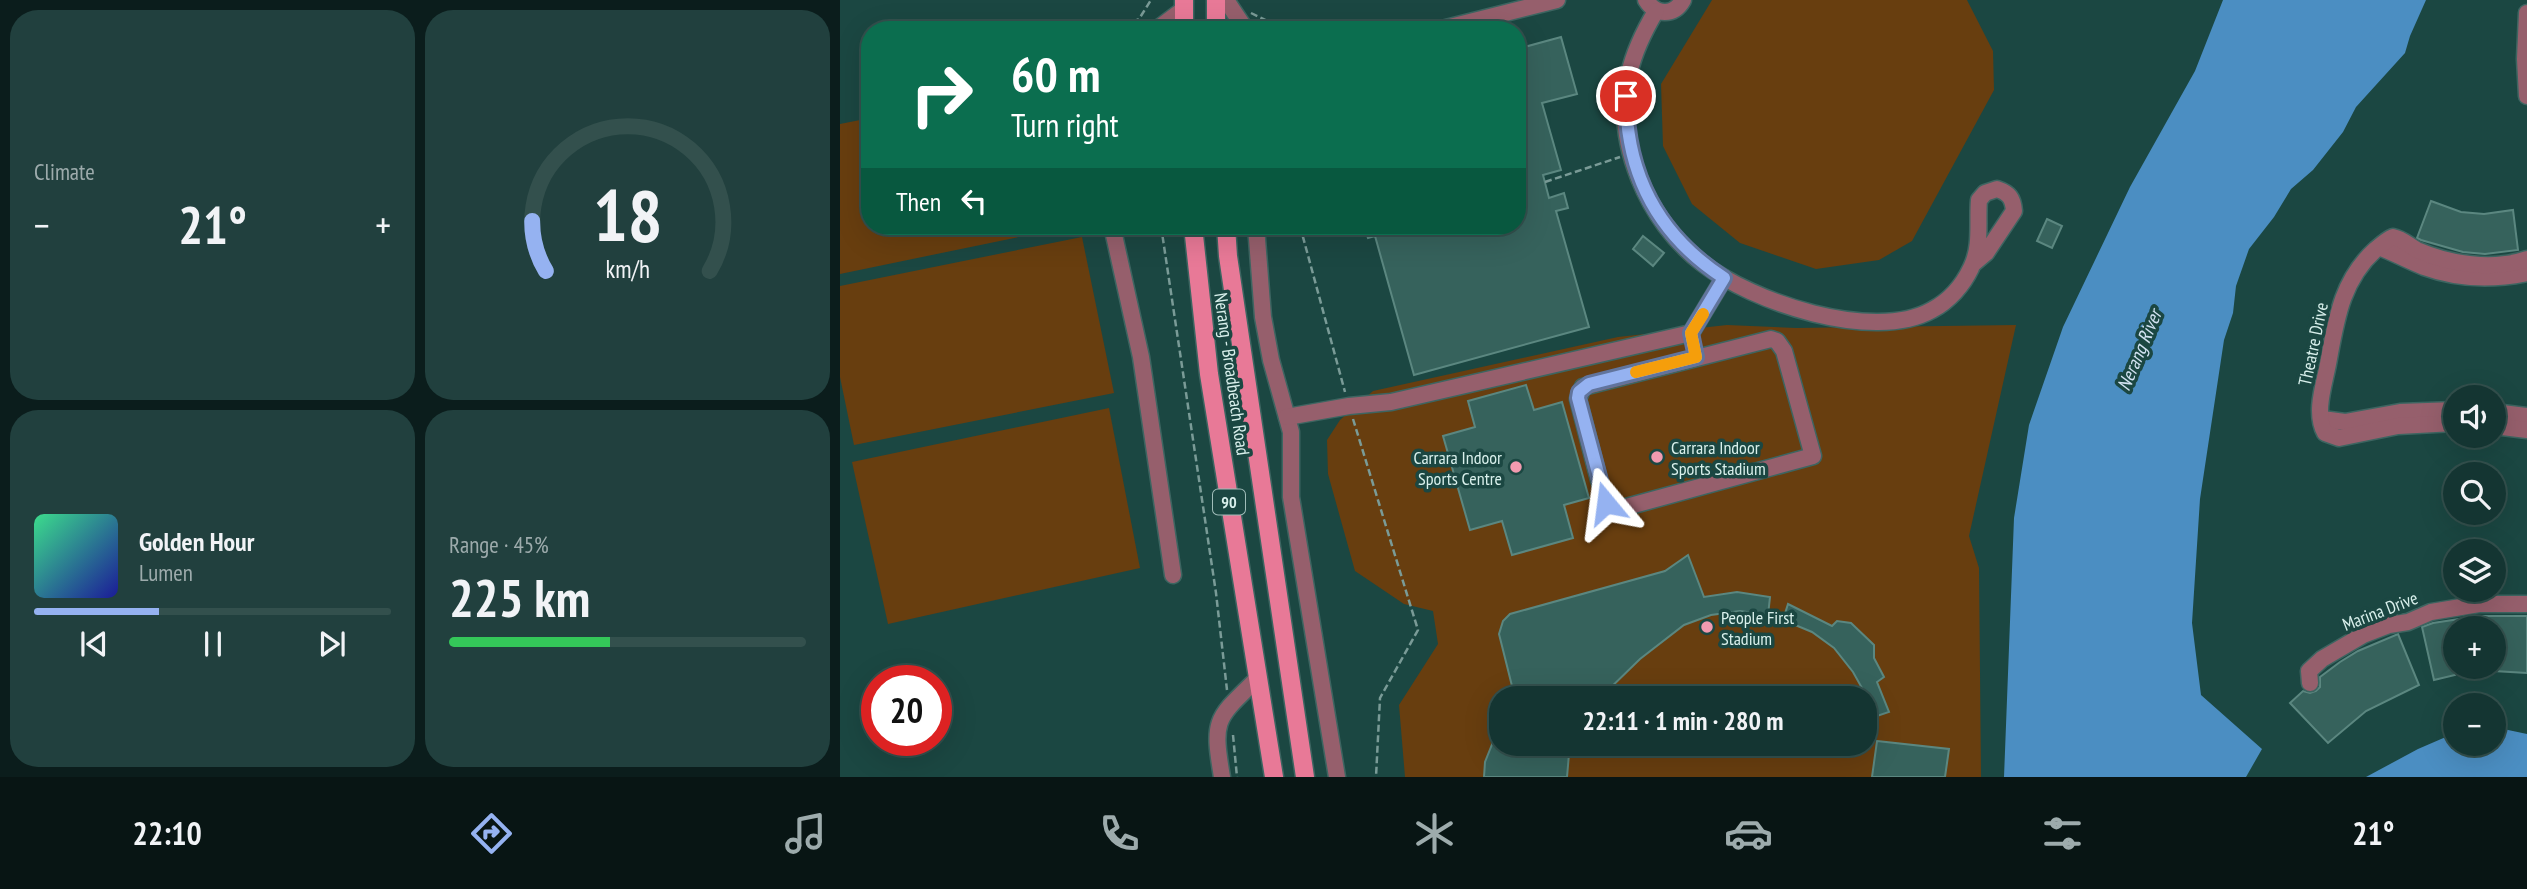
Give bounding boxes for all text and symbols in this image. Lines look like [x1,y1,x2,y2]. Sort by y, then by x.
text: 60 m [1011,42,1100,106]
icon: right [896,49,987,140]
pin [1596,66,1656,126]
icon: arrive [1607,77,1645,115]
text: Turn right [1011,104,1119,146]
text: Climate [34,157,95,186]
text: 18 [593,167,662,261]
icon: left [955,182,993,220]
text: Then [896,185,941,218]
text: 21° [178,191,247,258]
text: − [34,200,50,249]
text: + [375,200,391,249]
text: km/h [605,253,650,285]
street label: Nerang - Broadbeach Road [1209,291,1255,457]
street label: Theatre Drive [2293,300,2333,388]
water label: Nerang River [2111,304,2168,394]
map controls [2443,385,2506,756]
button: sound [2443,385,2506,448]
place label: Carrara Indoor Sports Stadium [1671,436,1766,480]
place label: Carrara Indoor Sports Centre [1413,446,1502,490]
marker: Carrara Indoor Sports Stadium [1649,449,1665,465]
marker: Carrara Indoor Sports Centre [1508,459,1524,475]
button: search [2443,462,2506,525]
position arrow [1569,466,1643,540]
road number: 90 [1213,489,1245,514]
text: Golden Hour [139,525,254,558]
text: Range · 45% [449,530,549,559]
button: layers [2443,539,2506,602]
text: Lumen [139,558,193,587]
text: 225 km [449,564,590,631]
street label: Marina Drive [2339,586,2421,636]
place label: People First Stadium [1721,606,1794,650]
button: + [2443,616,2506,679]
marker: People First Stadium [1699,619,1715,635]
icon: previous [75,625,113,663]
icon: pause [194,625,232,663]
icon: next [313,625,351,663]
speed limit sign: 20 [861,665,952,756]
button: − [2443,693,2506,756]
text: 22:11 · 1 min · 280 m [1583,704,1783,737]
icon: directions [467,809,516,858]
icon: music [781,809,830,858]
icon: phone [1095,809,1144,858]
icon: climate [1410,809,1459,858]
icon: car [1724,809,1773,858]
icon: filters [2038,809,2087,858]
text: 22:10 [133,812,202,854]
text: 21° [2352,812,2394,854]

